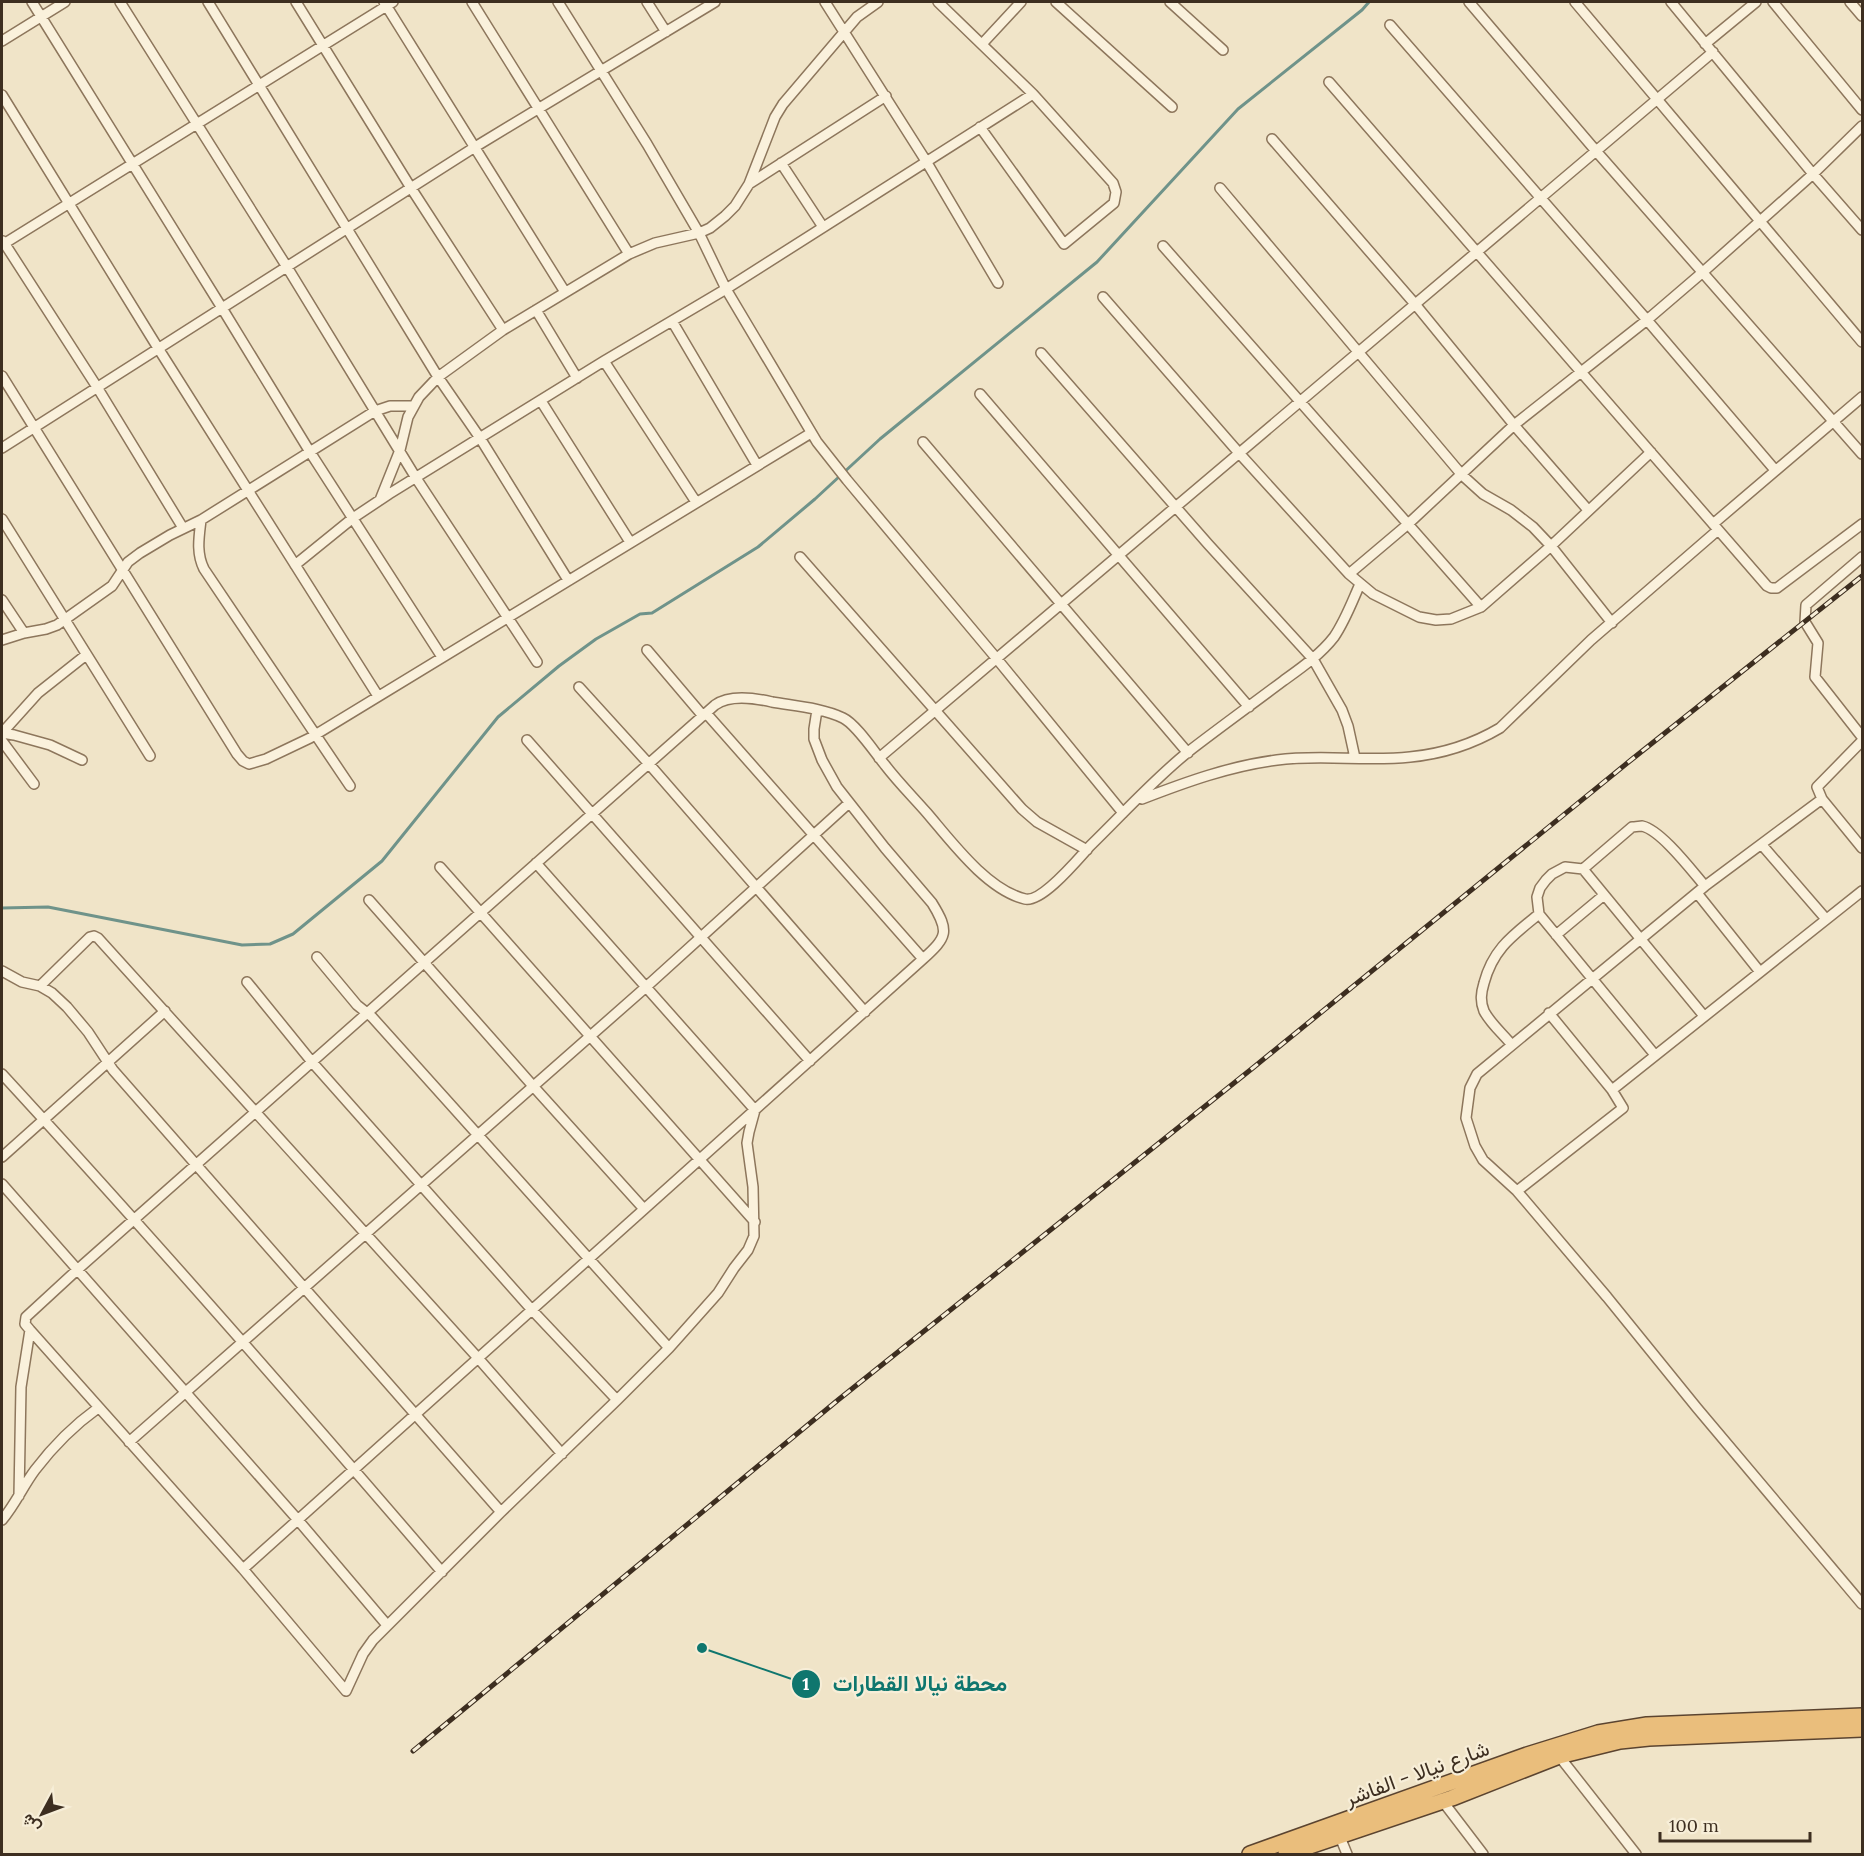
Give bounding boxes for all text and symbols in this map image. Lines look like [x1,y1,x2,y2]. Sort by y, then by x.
callout: محطة نيالا القطارات [791,1664,1020,1704]
text: محطة نيالا القطارات [833,1669,1007,1697]
text: 1 [802,1672,810,1695]
street label: شارع نيالا - الفاشر [1340,1734,1493,1813]
north arrow [12,1784,72,1844]
scale bar [1660,1805,1810,1843]
text: ش [17,1810,45,1838]
text: 100 m [1669,1814,1719,1837]

